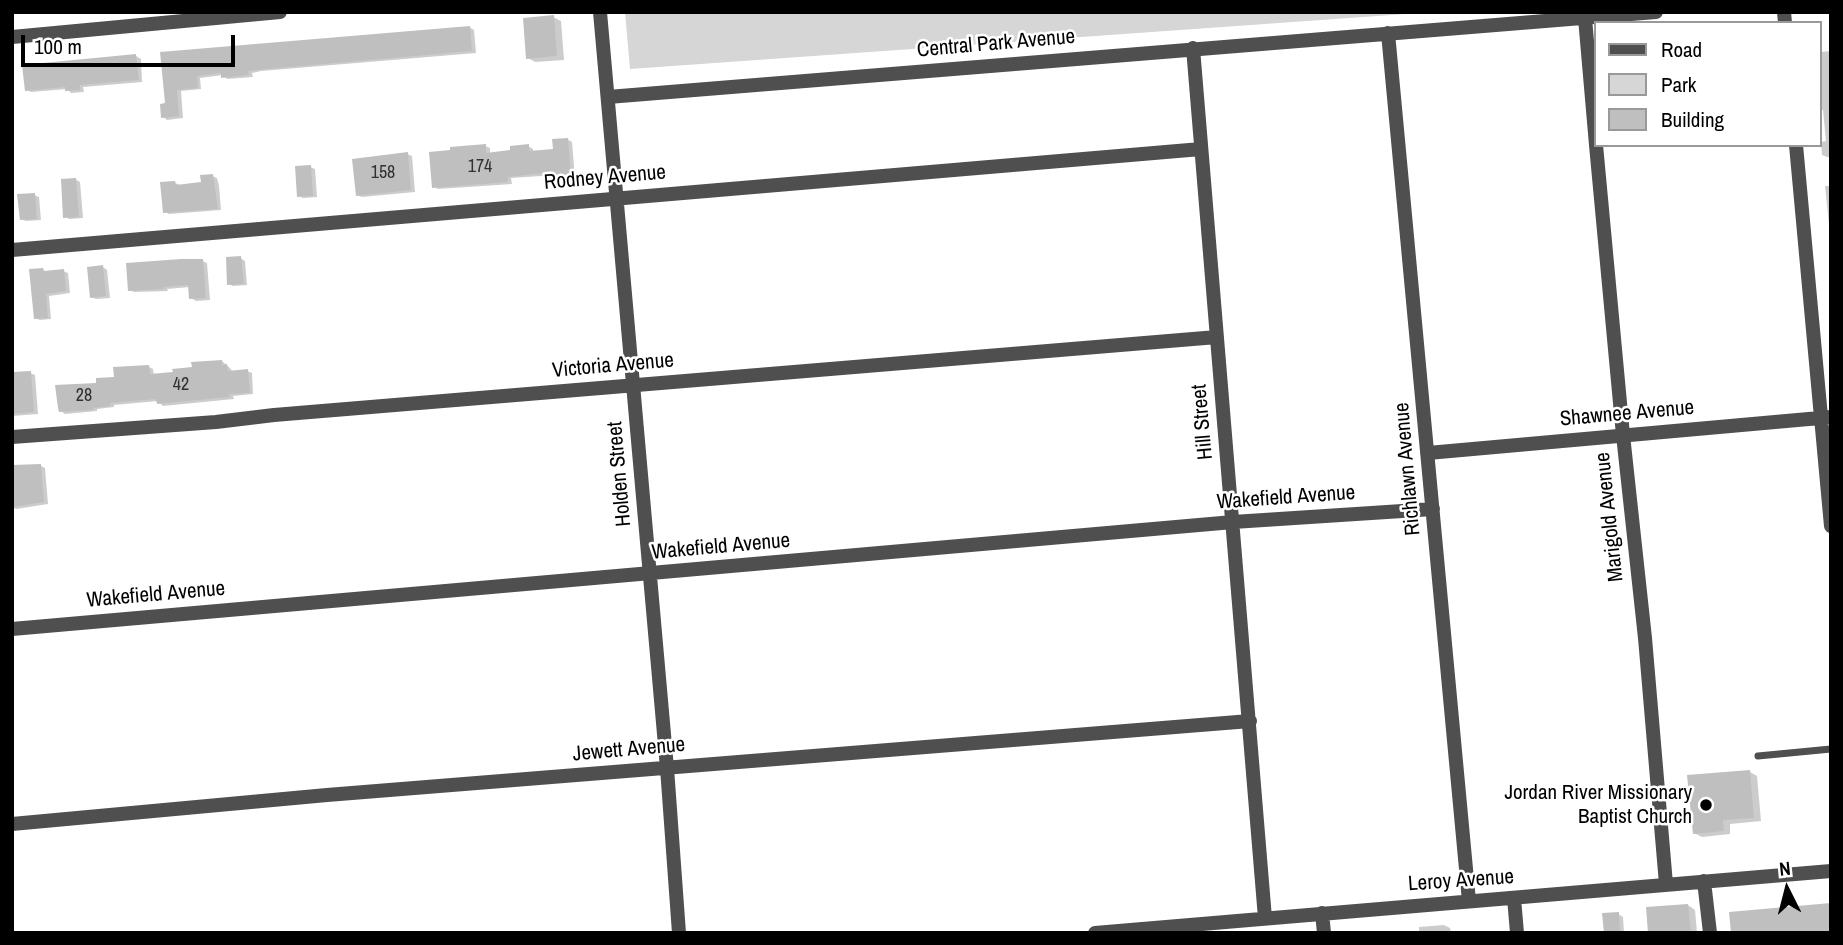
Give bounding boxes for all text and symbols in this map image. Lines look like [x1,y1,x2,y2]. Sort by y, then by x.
scale bar [24,21,238,65]
legend [1594,21,1822,147]
street label: Central Park Avenue [916,25,1076,63]
text: 100 m [34,32,82,61]
text: Road [1661,35,1702,64]
text: Park [1661,70,1696,99]
text: Building [1661,105,1724,134]
house number: 174 [468,156,492,178]
street label: Rodney Avenue [543,160,667,196]
house number: 158 [371,162,395,184]
street label: Victoria Avenue [551,348,675,384]
house number: 42 [173,374,189,396]
street label: Hill Street [1187,383,1219,461]
house number: 28 [76,385,92,407]
street label: Shawnee Avenue [1559,396,1695,432]
street label: Richlawn Avenue [1390,401,1426,537]
street label: Holden Street [603,420,637,528]
street label: Marigold Avenue [1591,451,1629,583]
street label: Wakefield Avenue [1216,481,1356,515]
street label: Wakefield Avenue [651,528,791,566]
street label: Wakefield Avenue [86,576,226,614]
street label: Jewett Avenue [572,733,686,767]
place label: Jordan River Missionary Baptist Church [1504,780,1692,830]
marker: Jordan River Missionary Baptist Church [1698,797,1714,813]
north arrow [1752,854,1822,924]
text: N [1778,855,1792,882]
street label: Leroy Avenue [1407,865,1515,897]

